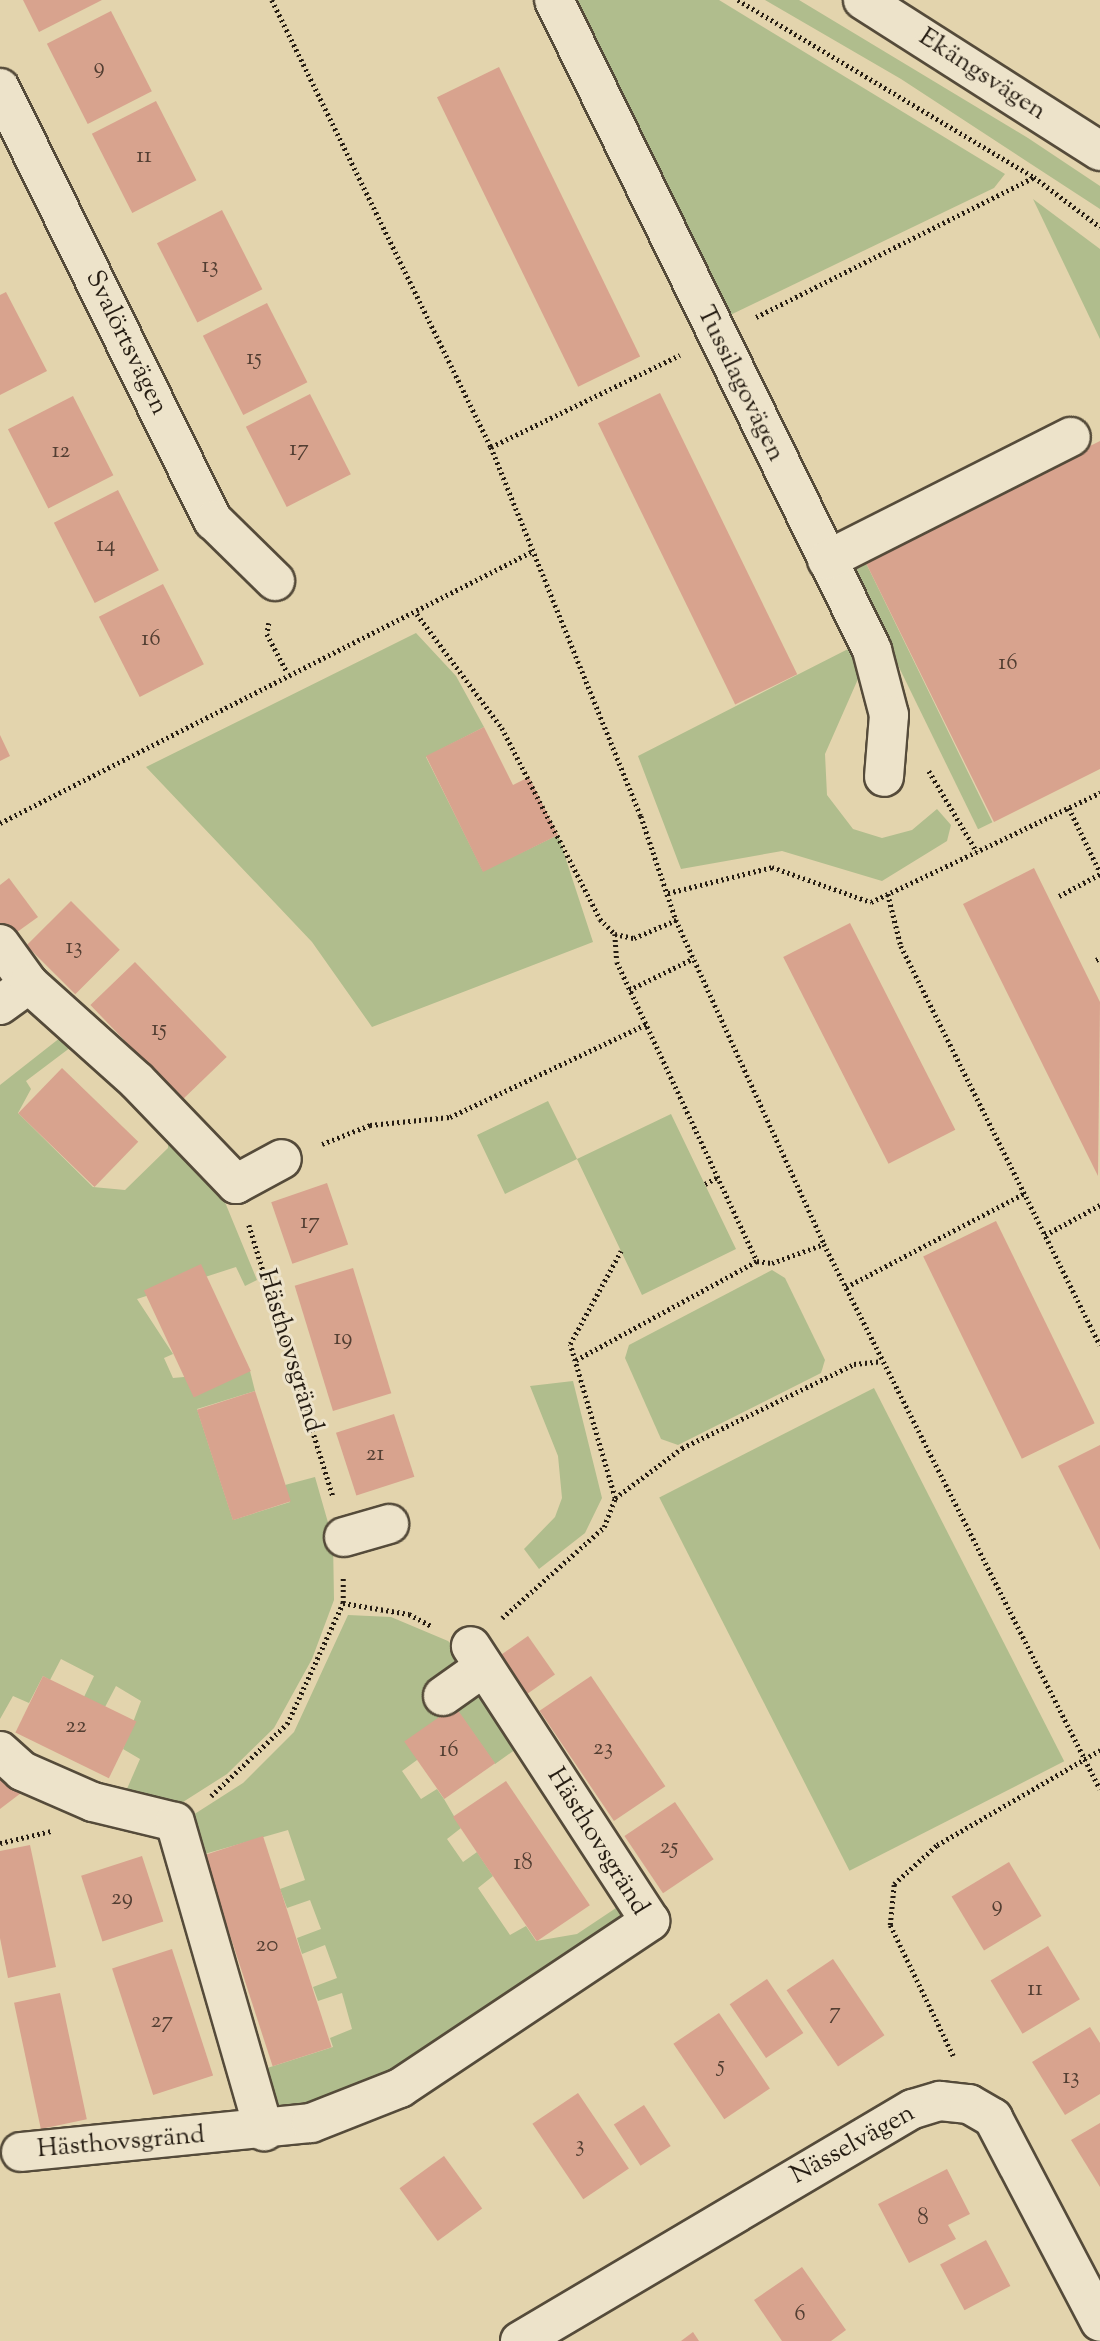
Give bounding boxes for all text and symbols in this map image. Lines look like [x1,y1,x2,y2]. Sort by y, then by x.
street label: Ekängsvägen [912,22,1052,128]
house number: 9 [93,54,105,82]
house number: 11 [136,143,152,171]
house number: 13 [201,253,219,281]
street label: Svalörtsvägen [78,266,174,420]
street label: Tussilagovägen [689,301,791,467]
house number: 15 [246,345,262,373]
house number: 17 [289,436,309,464]
house number: 12 [52,438,70,466]
house number: 14 [96,532,116,560]
house number: 16 [141,626,161,654]
house number: 16 [998,650,1018,678]
house number: 13 [65,934,83,962]
house number: 15 [151,1016,167,1044]
house number: 17 [300,1209,320,1237]
street label: Hästhovsgränd [249,1266,329,1436]
house number: 19 [334,1325,352,1353]
house number: 21 [366,1441,384,1469]
house number: 22 [65,1713,87,1741]
house number: 23 [593,1735,613,1763]
house number: 16 [439,1737,459,1765]
street label: Hästhovsgränd [539,1762,655,1922]
house number: 25 [660,1834,678,1862]
house number: 18 [513,1850,533,1878]
house number: 29 [111,1885,133,1913]
house number: 9 [991,1892,1003,1920]
house number: 20 [256,1932,278,1960]
house number: 11 [1027,1976,1043,2004]
house number: 7 [829,1999,841,2027]
house number: 27 [151,2008,173,2036]
house number: 5 [717,2052,725,2080]
house number: 13 [1062,2064,1080,2092]
street label: Nässelvägen [785,2098,921,2192]
street label: Hästhovsgränd [36,2120,206,2166]
house number: 3 [575,2132,585,2160]
house number: 8 [917,2205,929,2233]
house number: 6 [794,2301,806,2329]

